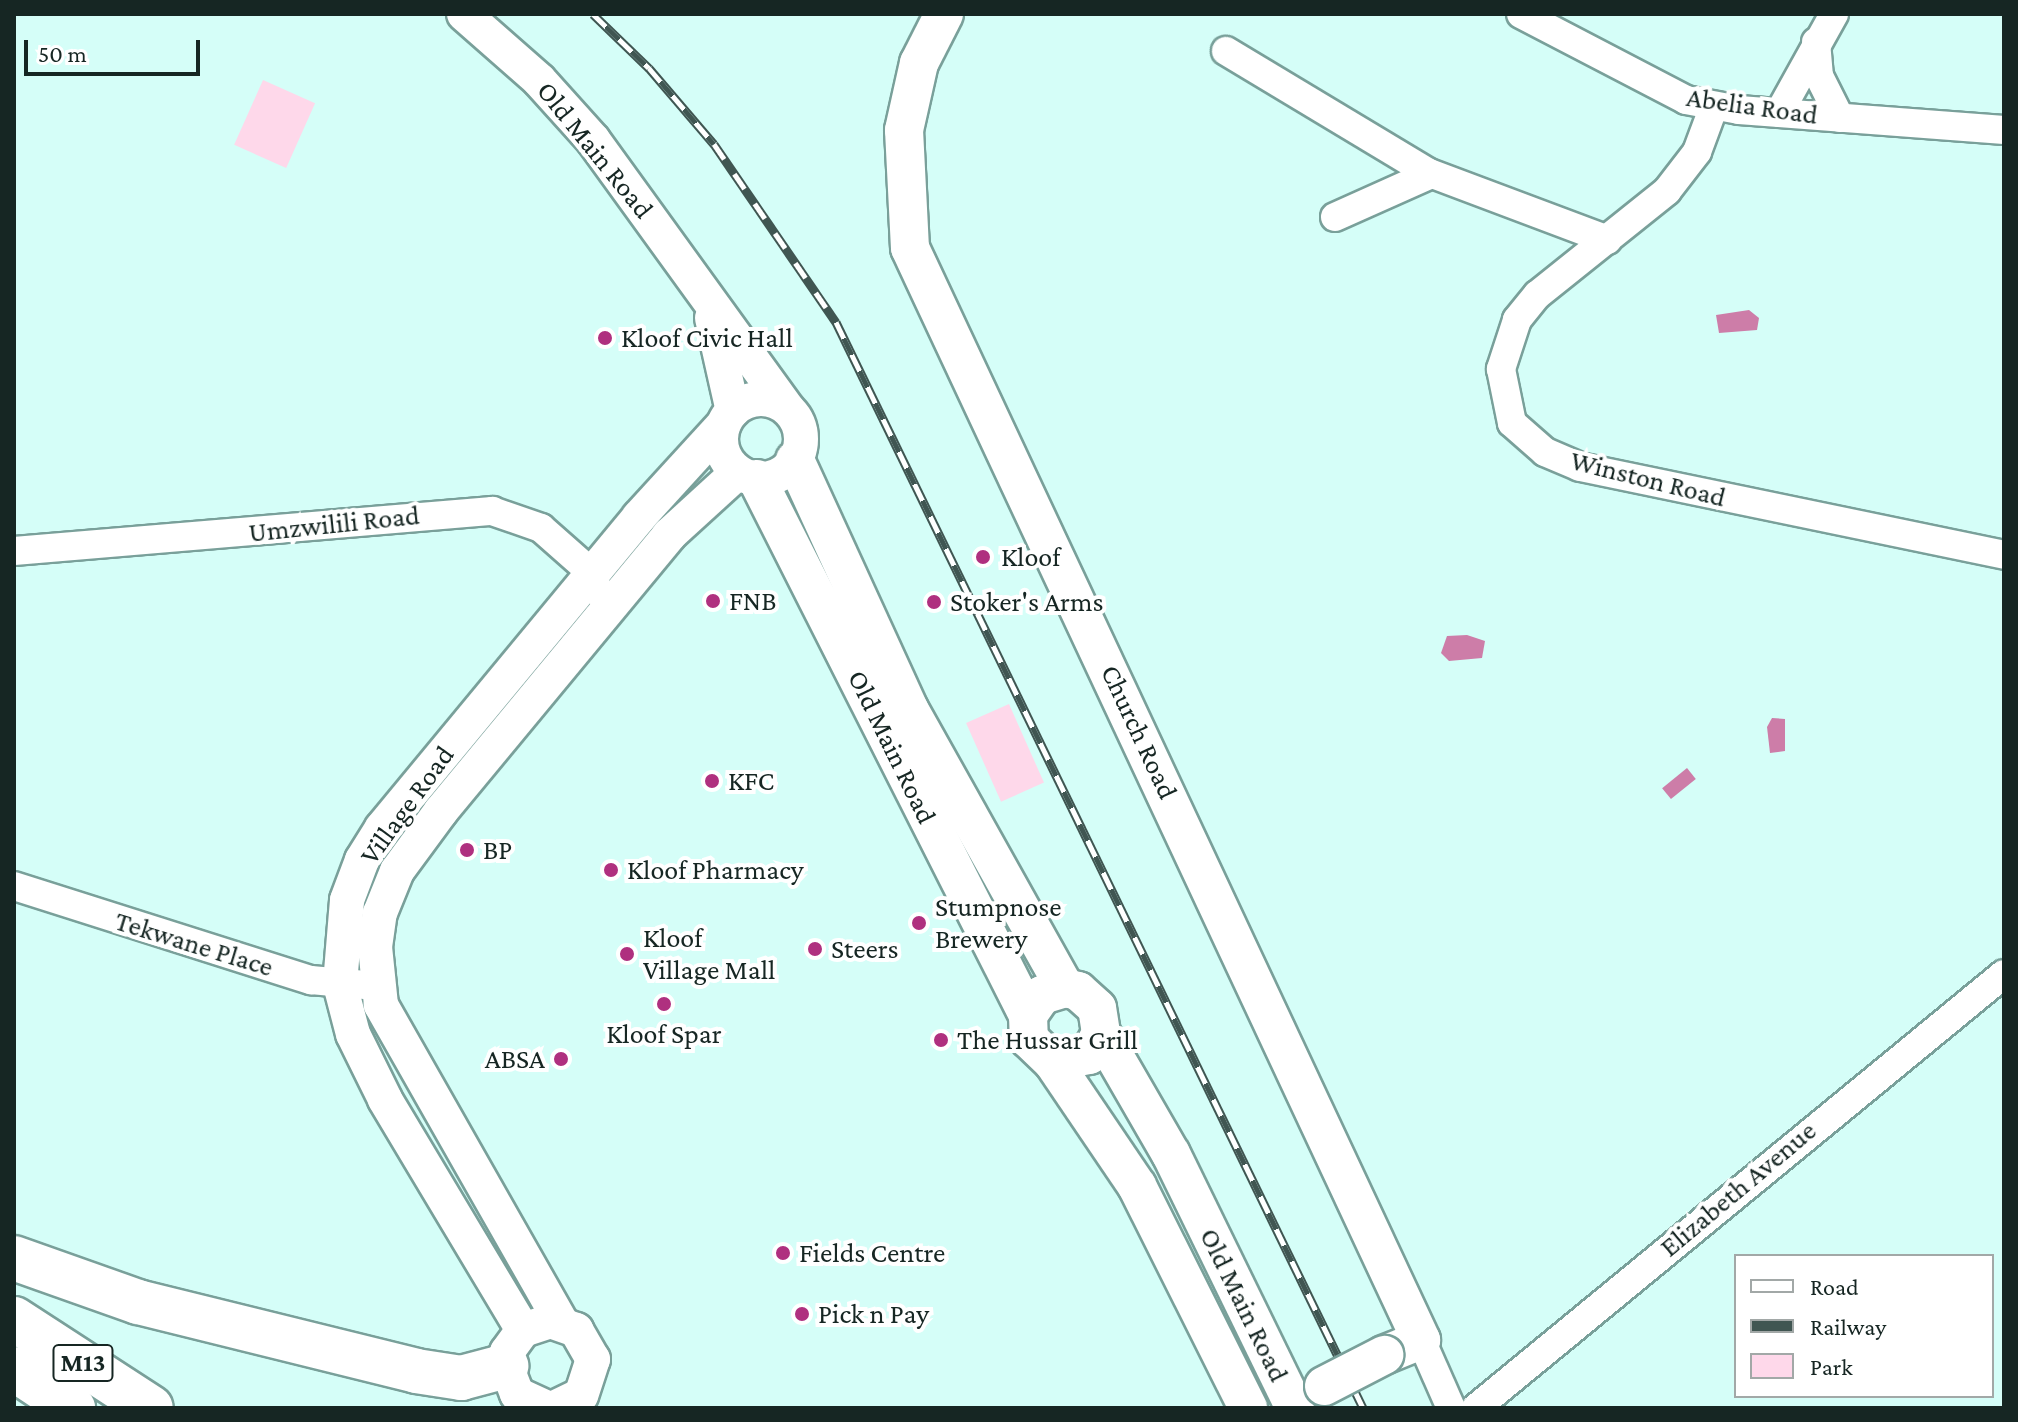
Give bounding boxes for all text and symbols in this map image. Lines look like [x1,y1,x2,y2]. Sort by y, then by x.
scale bar [28,24,204,74]
text: 50 m [38,40,87,67]
street label: Old Main Road [529,75,661,225]
street label: Abelia Road [1684,80,1820,132]
place label: Kloof Civic Hall [621,321,793,355]
marker: Kloof Civic Hall [596,329,614,347]
street label: Winston Road [1567,444,1729,514]
street label: Umzwilili Road [247,498,421,550]
place label: Kloof [1001,540,1060,574]
marker: Kloof [972,546,994,568]
place label: FNB [729,584,777,618]
place label: Stoker's Arms [950,585,1104,619]
marker: FNB [704,592,722,610]
marker: Stoker's Arms [925,593,943,611]
street label: Church Road [1093,660,1185,804]
street label: Old Main Road [840,665,944,829]
street label: Village Road [353,739,461,871]
place label: KFC [728,764,774,798]
marker: KFC [703,772,721,790]
place label: BP [483,833,512,867]
marker: BP [458,841,476,859]
place label: Kloof Pharmacy [627,853,804,887]
marker: Kloof Pharmacy [602,861,620,879]
place label: Stumpnose Brewery [935,890,1062,956]
street label: Tekwane Place [111,904,277,984]
marker: Stumpnose Brewery [910,914,928,932]
place label: Kloof Village Mall [643,921,775,987]
place label: Steers [831,932,899,966]
marker: Steers [806,940,824,958]
marker: Kloof Village Mall [618,945,636,963]
marker: Kloof Spar [655,995,673,1013]
place label: Kloof Spar [606,1017,722,1051]
place label: The Hussar Grill [957,1023,1138,1057]
marker: The Hussar Grill [932,1031,950,1049]
place label: ABSA [485,1042,545,1076]
marker: ABSA [552,1050,570,1068]
street label: Elizabeth Avenue [1653,1114,1823,1264]
street label: Old Main Road [1192,1223,1296,1387]
place label: Fields Centre [799,1236,945,1270]
marker: Fields Centre [774,1244,792,1262]
legend [1734,1254,1994,1398]
text: Road [1810,1273,1859,1300]
place label: Pick n Pay [818,1297,929,1331]
marker: Pick n Pay [793,1305,811,1323]
text: Railway [1810,1313,1886,1340]
road number: M13 [51,1341,115,1385]
text: Park [1810,1353,1853,1380]

